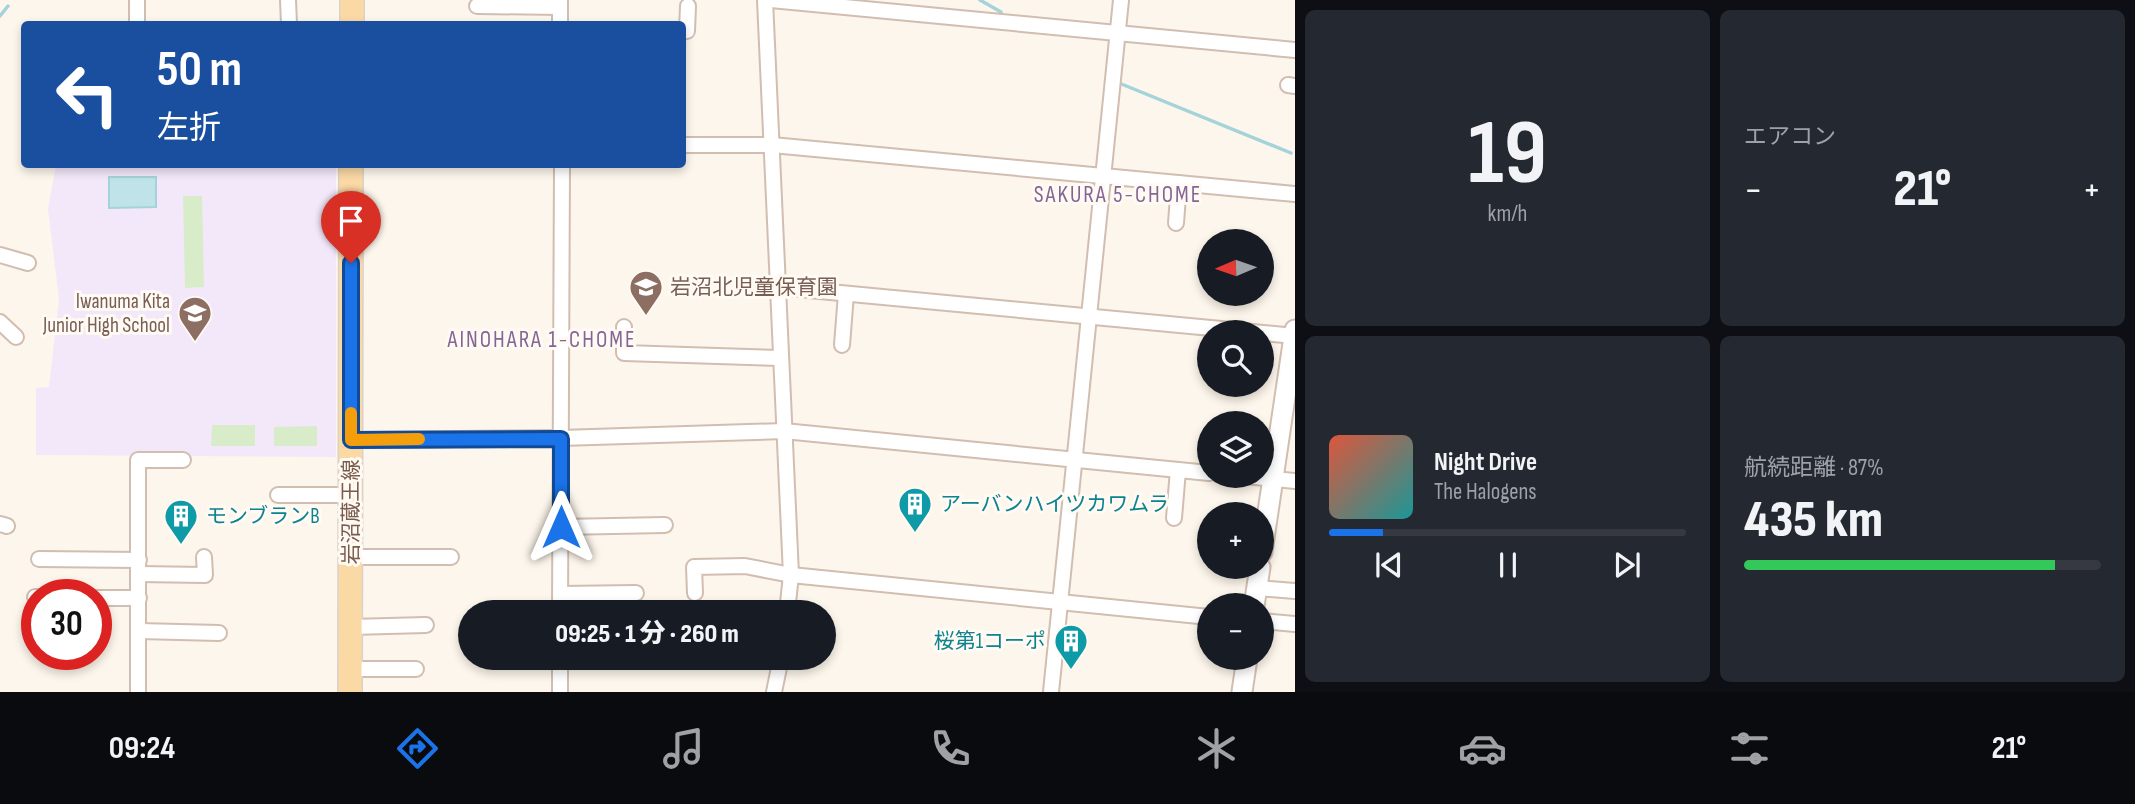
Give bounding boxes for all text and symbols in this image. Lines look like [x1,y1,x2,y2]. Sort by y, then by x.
text: 50 m [157,41,242,100]
icon: left [42,49,133,140]
text: 19 [1468,100,1547,209]
text: 左折 [157,109,221,148]
text: エアコン [1744,123,1836,151]
text: 21° [1894,158,1952,221]
text: − [1744,168,1763,213]
text: + [2082,168,2101,213]
district label: SAKURA 5-CHOME [1034,181,1202,209]
pin [321,191,381,263]
text: km/h [1488,200,1527,228]
icon: arrive [332,202,370,240]
north arrow [1197,229,1274,306]
map controls [1197,229,1274,670]
school or university icon: 岩沼北児童保育園 [627,268,665,317]
place label: 岩沼北児童保育園 [670,275,838,300]
place label: Iwanuma Kita Junior High School [42,289,170,338]
school or university icon: Iwanuma Kita Junior High School [176,294,214,343]
button: search [1197,320,1274,397]
district label: AINOHARA 1-CHOME [447,326,636,354]
button: layers [1197,411,1274,488]
text: Night Drive [1434,447,1537,478]
text: 航続距離 · 87% [1744,454,1884,482]
street label: 岩沼蔵王線 [339,460,364,565]
text: The Halogens [1434,478,1537,506]
building icon: アーバンハイツカワムラ [896,485,934,534]
text: 435 km [1744,489,1883,552]
position arrow [524,490,598,564]
place label: アーバンハイツカワムラ [940,492,1169,517]
building icon: モンブランB [162,497,200,546]
button: + [1197,502,1274,579]
place label: モンブランB [206,504,320,529]
icon: previous [1370,546,1408,584]
icon: pause [1489,546,1527,584]
icon: next [1608,546,1646,584]
speed limit sign: 30 [21,579,112,670]
button: − [1197,593,1274,670]
text: 09:25 · 1 分 · 260 m [555,619,739,650]
building icon: 桜第1コーポ [1052,622,1090,671]
place label: 桜第1コーポ [934,629,1046,654]
icon: directions [393,724,442,773]
icon: music [659,724,708,773]
icon: phone [926,724,975,773]
icon: climate [1192,724,1241,773]
icon: car [1458,724,1507,773]
icon: filters [1725,724,1774,773]
text: 09:24 [109,729,175,768]
text: 21° [1991,729,2026,768]

